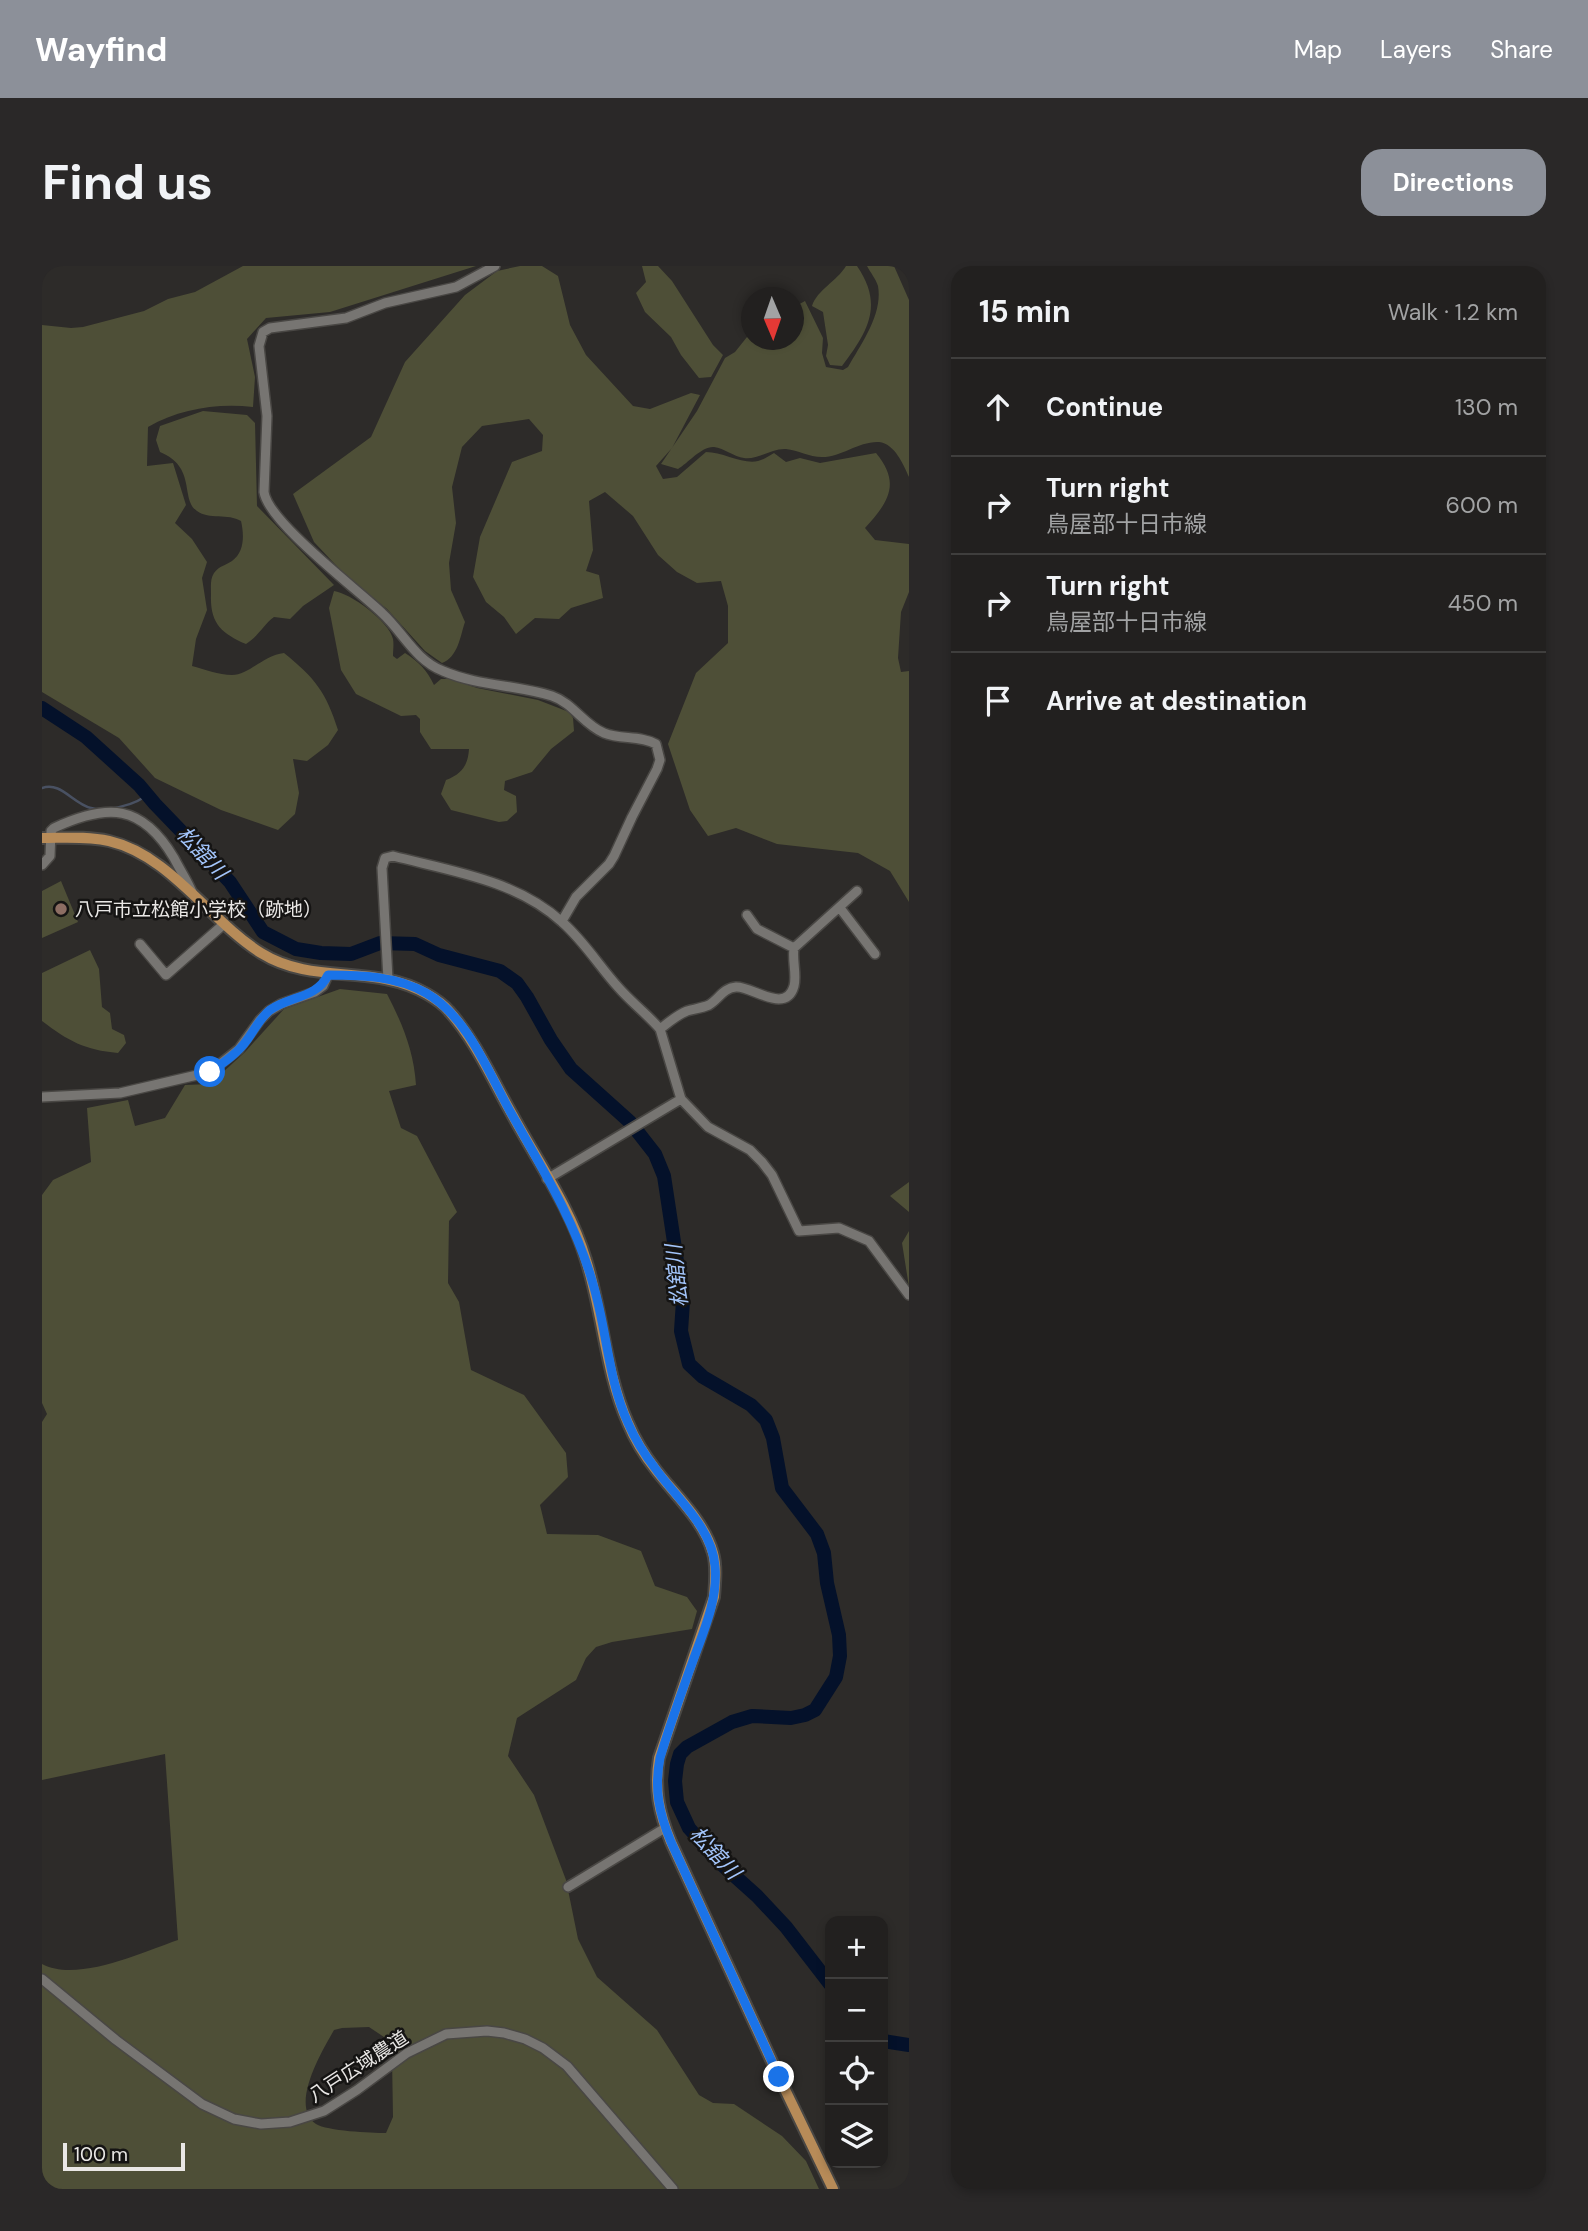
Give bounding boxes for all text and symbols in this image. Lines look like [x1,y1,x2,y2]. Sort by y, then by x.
text: Wayfind [35,28,167,71]
text: Map [1294,34,1342,65]
text: Layers [1380,34,1452,65]
text: Share [1490,34,1553,65]
button: Directions [1361,149,1546,216]
text: Find us [42,150,213,214]
north arrow [741,287,804,350]
text: 15 min [979,292,1071,331]
text: Walk · 1.2 km [1388,297,1518,327]
icon: ahead [979,388,1017,426]
text: Continue [1046,390,1163,424]
text: 130 m [1455,392,1518,422]
text: Turn right [1046,471,1170,505]
icon: right [979,486,1017,524]
text: 600 m [1445,490,1518,520]
text: 鳥屋部十日市線 [1046,509,1207,539]
text: Turn right [1046,569,1170,603]
icon: right [979,584,1017,622]
text: 450 m [1448,588,1518,618]
text: 鳥屋部十日市線 [1046,607,1207,637]
icon: arrive [979,682,1017,720]
text: Arrive at destination [1046,684,1307,718]
water label: 松舘川 [170,820,235,887]
place label: 八戸市立松館小学校（跡地） [75,897,322,922]
marker: 八戸市立松館小学校（跡地） [53,901,69,917]
route start [194,1056,225,1087]
water label: 松舘川 [660,1241,694,1309]
water label: 松舘川 [683,1820,748,1887]
map controls [825,1916,888,2168]
button: + [825,1916,888,1979]
button: − [825,1979,888,2042]
street label: 八戸広域農道 [304,2025,413,2108]
button: locate [825,2042,888,2105]
route end [763,2061,794,2092]
button: layers [825,2105,888,2168]
scale bar [63,2140,186,2172]
text: 100 m [74,2142,128,2167]

